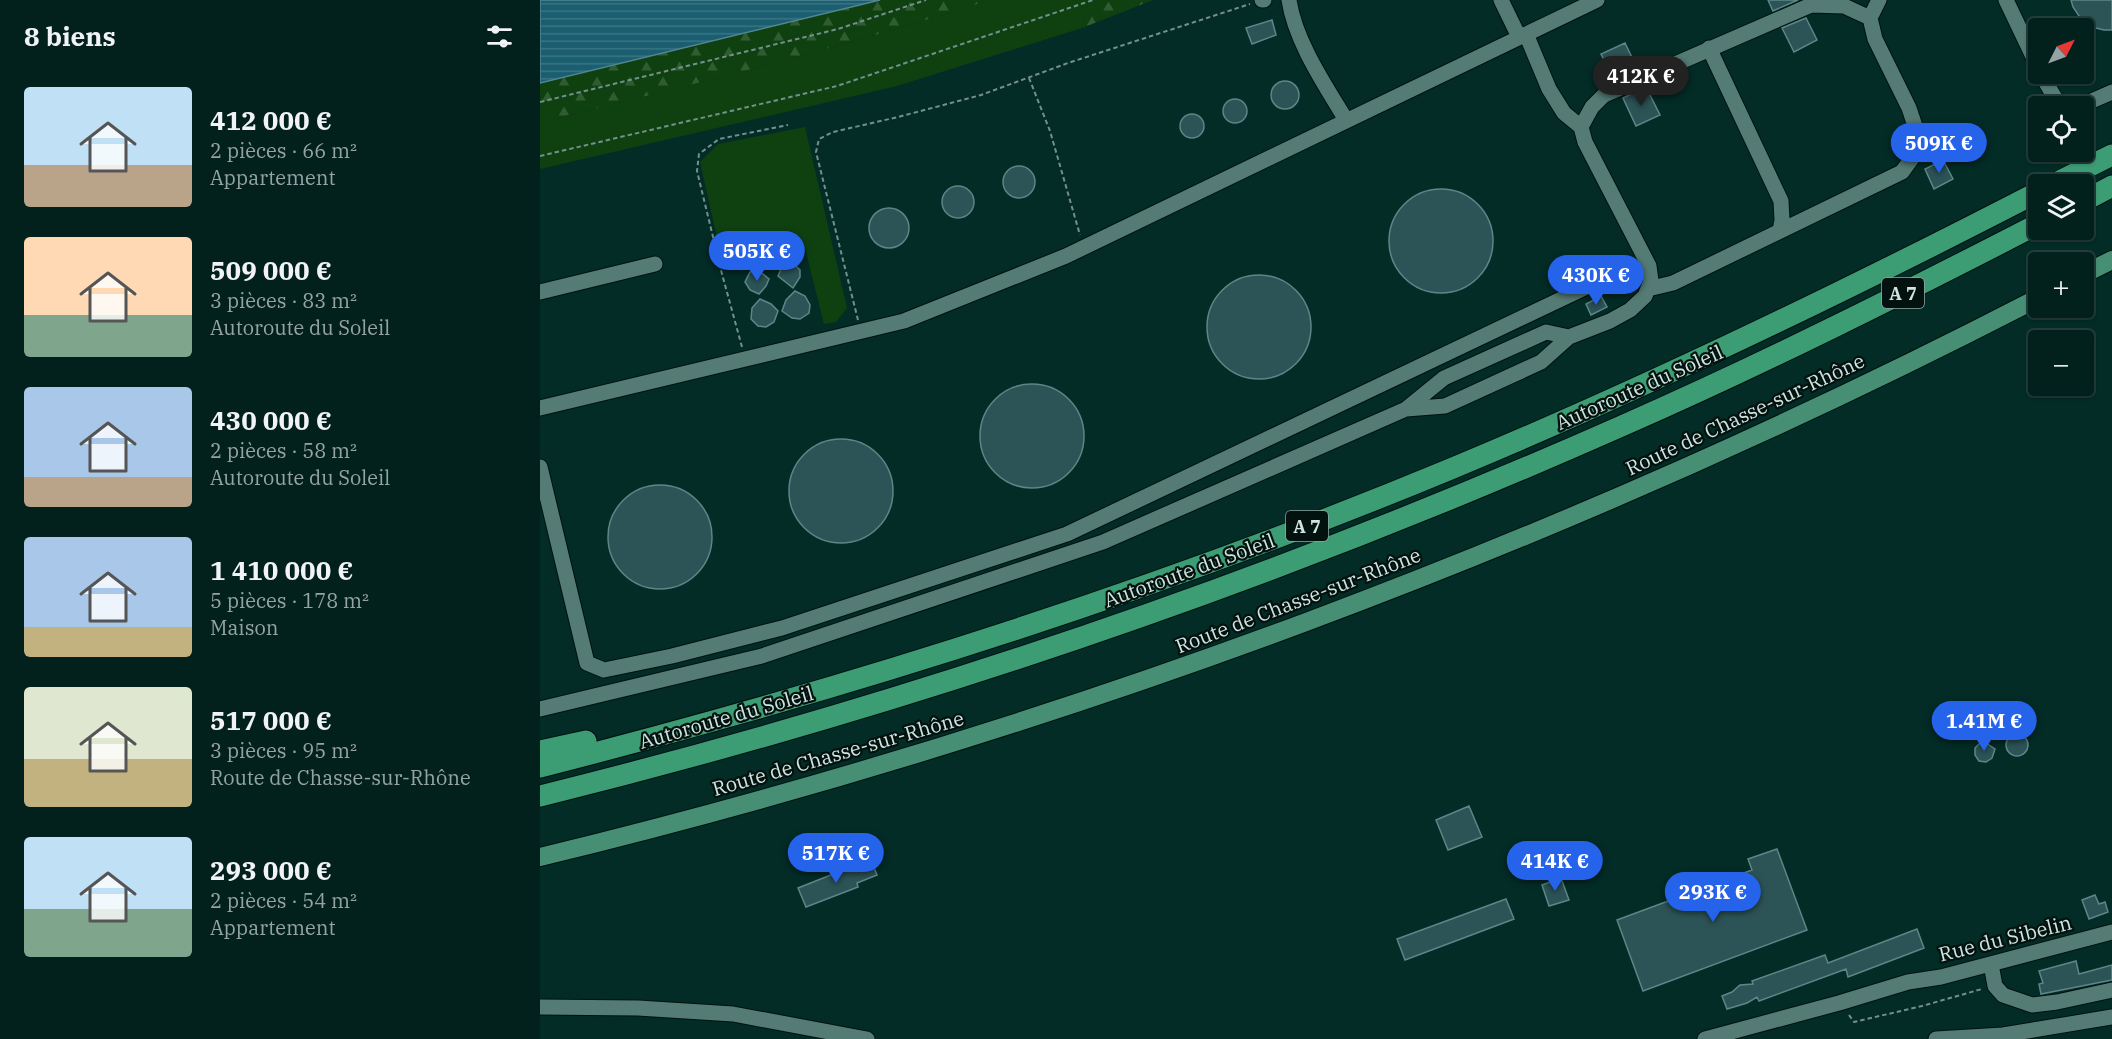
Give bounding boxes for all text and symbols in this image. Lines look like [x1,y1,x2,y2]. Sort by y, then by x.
north arrow [2028,18,2094,84]
map controls [2028,18,2094,396]
text: 8 biens [24,19,116,53]
icon: filters [483,20,516,53]
pin: 412K € [1592,56,1690,107]
text: 412K € [1607,62,1675,89]
button: locate [2028,96,2094,162]
text: 412 000 € [210,103,332,137]
icon: home [72,111,144,183]
pin: 509K € [1890,123,1988,174]
text: 509K € [1905,129,1973,156]
text: 2 pièces · 66 m² [210,137,357,164]
text: Appartement [210,164,336,191]
button: layers [2028,174,2094,240]
pin: 505K € [708,231,806,282]
text: 505K € [723,237,791,264]
button: + [2028,252,2094,318]
text: 509 000 € [210,253,332,287]
pin: 430K € [1547,255,1645,306]
icon: home [72,261,144,333]
text: 430K € [1562,261,1630,288]
road number: A 7 [1882,278,1924,308]
text: 3 pièces · 83 m² [210,287,357,314]
text: Autoroute du Soleil [210,314,390,341]
button: − [2028,330,2094,396]
street label: Autoroute du Soleil [1551,338,1727,436]
street label: Route de Chasse-sur-Rhône [1621,347,1869,481]
text: 430 000 € [210,403,332,437]
icon: home [72,411,144,483]
text: 2 pièces · 58 m² [210,437,357,464]
text: Autoroute du Soleil [210,464,390,491]
road number: A 7 [1286,511,1328,541]
street label: Autoroute du Soleil [1100,526,1278,614]
street label: Route de Chasse-sur-Rhône [1171,541,1425,659]
text: 1 410 000 € [210,553,353,587]
icon: home [72,561,144,633]
text: 5 pièces · 178 m² [210,587,369,614]
text: Maison [210,614,278,641]
street label: Autoroute du Soleil [636,679,816,755]
pin: 1.41M € [1929,701,2039,752]
text: 517 000 € [210,703,332,737]
street label: Route de Chasse-sur-Rhône [709,704,967,802]
text: 1.41M € [1946,707,2022,734]
icon: home [72,711,144,783]
text: 3 pièces · 95 m² [210,737,357,764]
text: Route de Chasse-sur-Rhône [210,764,471,791]
pin: 517K € [787,833,885,884]
text: 517K € [802,839,870,866]
pin: 414K € [1506,841,1604,892]
text: 414K € [1521,847,1589,874]
text: 293 000 € [210,853,332,887]
icon: home [72,861,144,933]
pin: 293K € [1664,872,1762,923]
text: 293K € [1679,878,1747,905]
text: 2 pièces · 54 m² [210,887,357,914]
street label: Rue du Sibelin [1936,908,2075,968]
text: Appartement [210,914,336,941]

